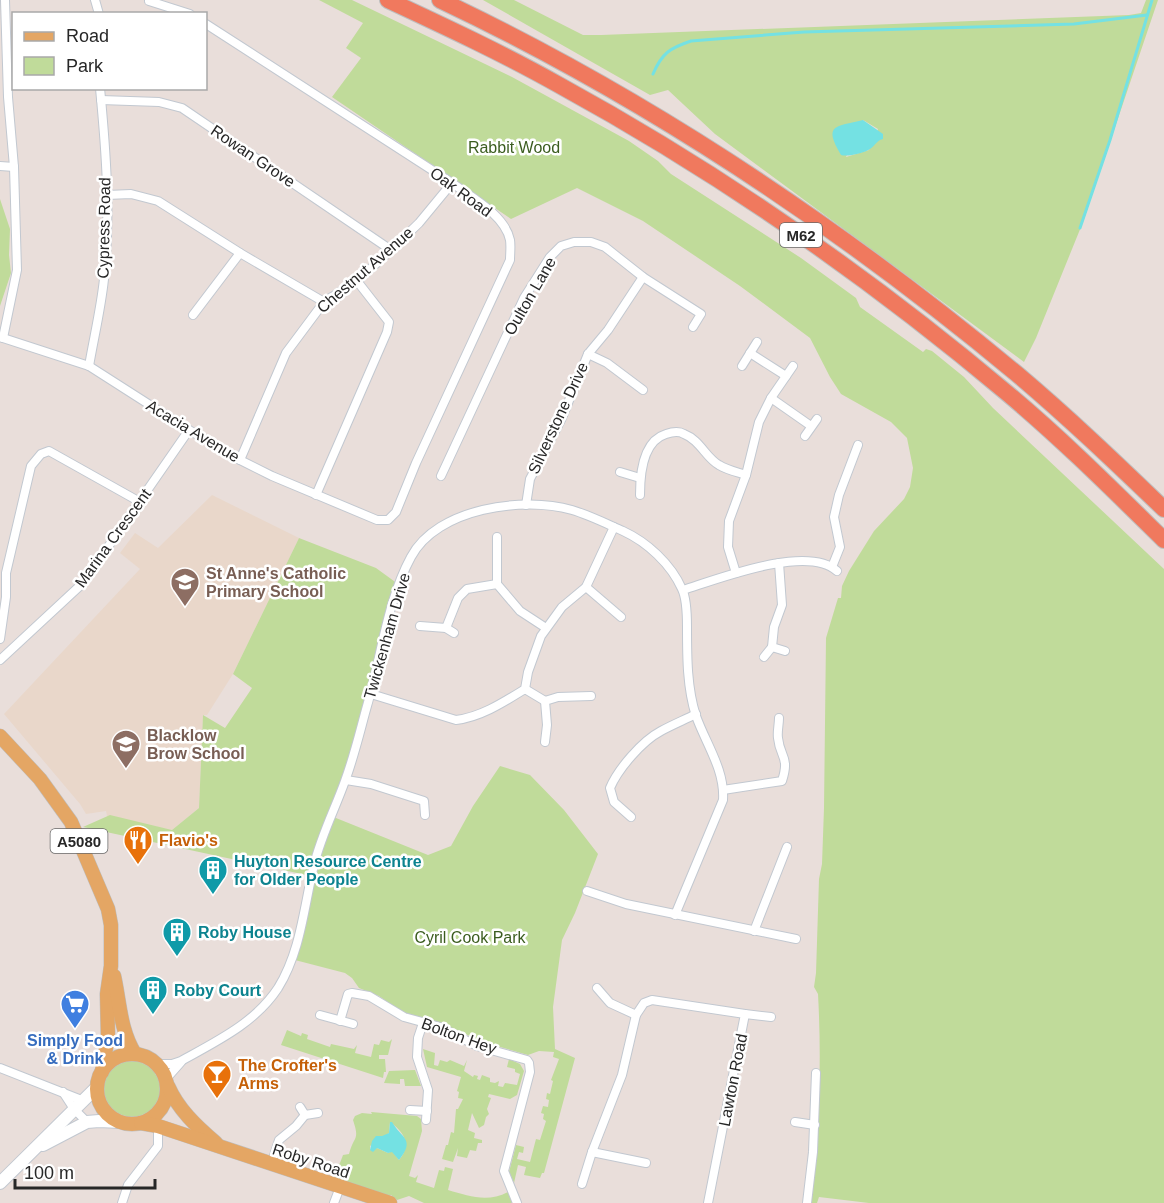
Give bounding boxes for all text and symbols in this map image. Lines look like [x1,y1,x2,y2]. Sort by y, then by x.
legend [12,12,207,90]
text: Road [66,26,109,46]
text: Park [66,56,104,76]
street label: Rowan Grove [208,122,298,190]
park label: Rabbit Wood [468,139,560,156]
street label: Oak Road [427,164,495,220]
street label: Cypress Road [95,177,113,279]
road number: M62 [780,223,822,247]
street label: Chestnut Avenue [314,224,417,316]
street label: Oulton Lane [501,254,559,338]
street label: Silverstone Drive [525,360,591,476]
street label: Acacia Avenue [143,397,243,466]
street label: Marina Crescent [72,485,155,590]
place label: St Anne's Catholic Primary School [206,565,346,600]
school or university icon: St Anne's Catholic Primary School [169,566,201,608]
street label: Twickenham Drive [361,571,413,701]
place label: Blacklow Brow School [147,727,245,762]
school or university icon: Blacklow Brow School [110,728,142,770]
restaurant icon: Flavio's [122,824,154,866]
road number: A5080 [50,829,107,853]
place label: Flavio's [159,832,218,849]
place label: Huyton Resource Centre for Older People [234,853,422,888]
building icon: Huyton Resource Centre for Older People [197,854,229,896]
building icon: Roby House [161,916,193,958]
place label: Roby House [198,924,291,941]
park label: Cyril Cook Park [414,929,527,946]
building icon: Roby Court [137,974,169,1016]
place label: Roby Court [174,982,262,999]
supermarket icon: Simply Food & Drink [59,988,91,1030]
street label: Bolton Hey [419,1015,499,1057]
place label: Simply Food & Drink [27,1032,123,1067]
street label: Lawton Road [716,1032,750,1128]
place label: The Crofter's Arms [238,1057,337,1092]
bar icon: The Crofter's Arms [201,1058,233,1100]
street label: Roby Road [270,1141,352,1181]
scale bar [15,1152,154,1190]
text: 100 m [24,1163,74,1183]

